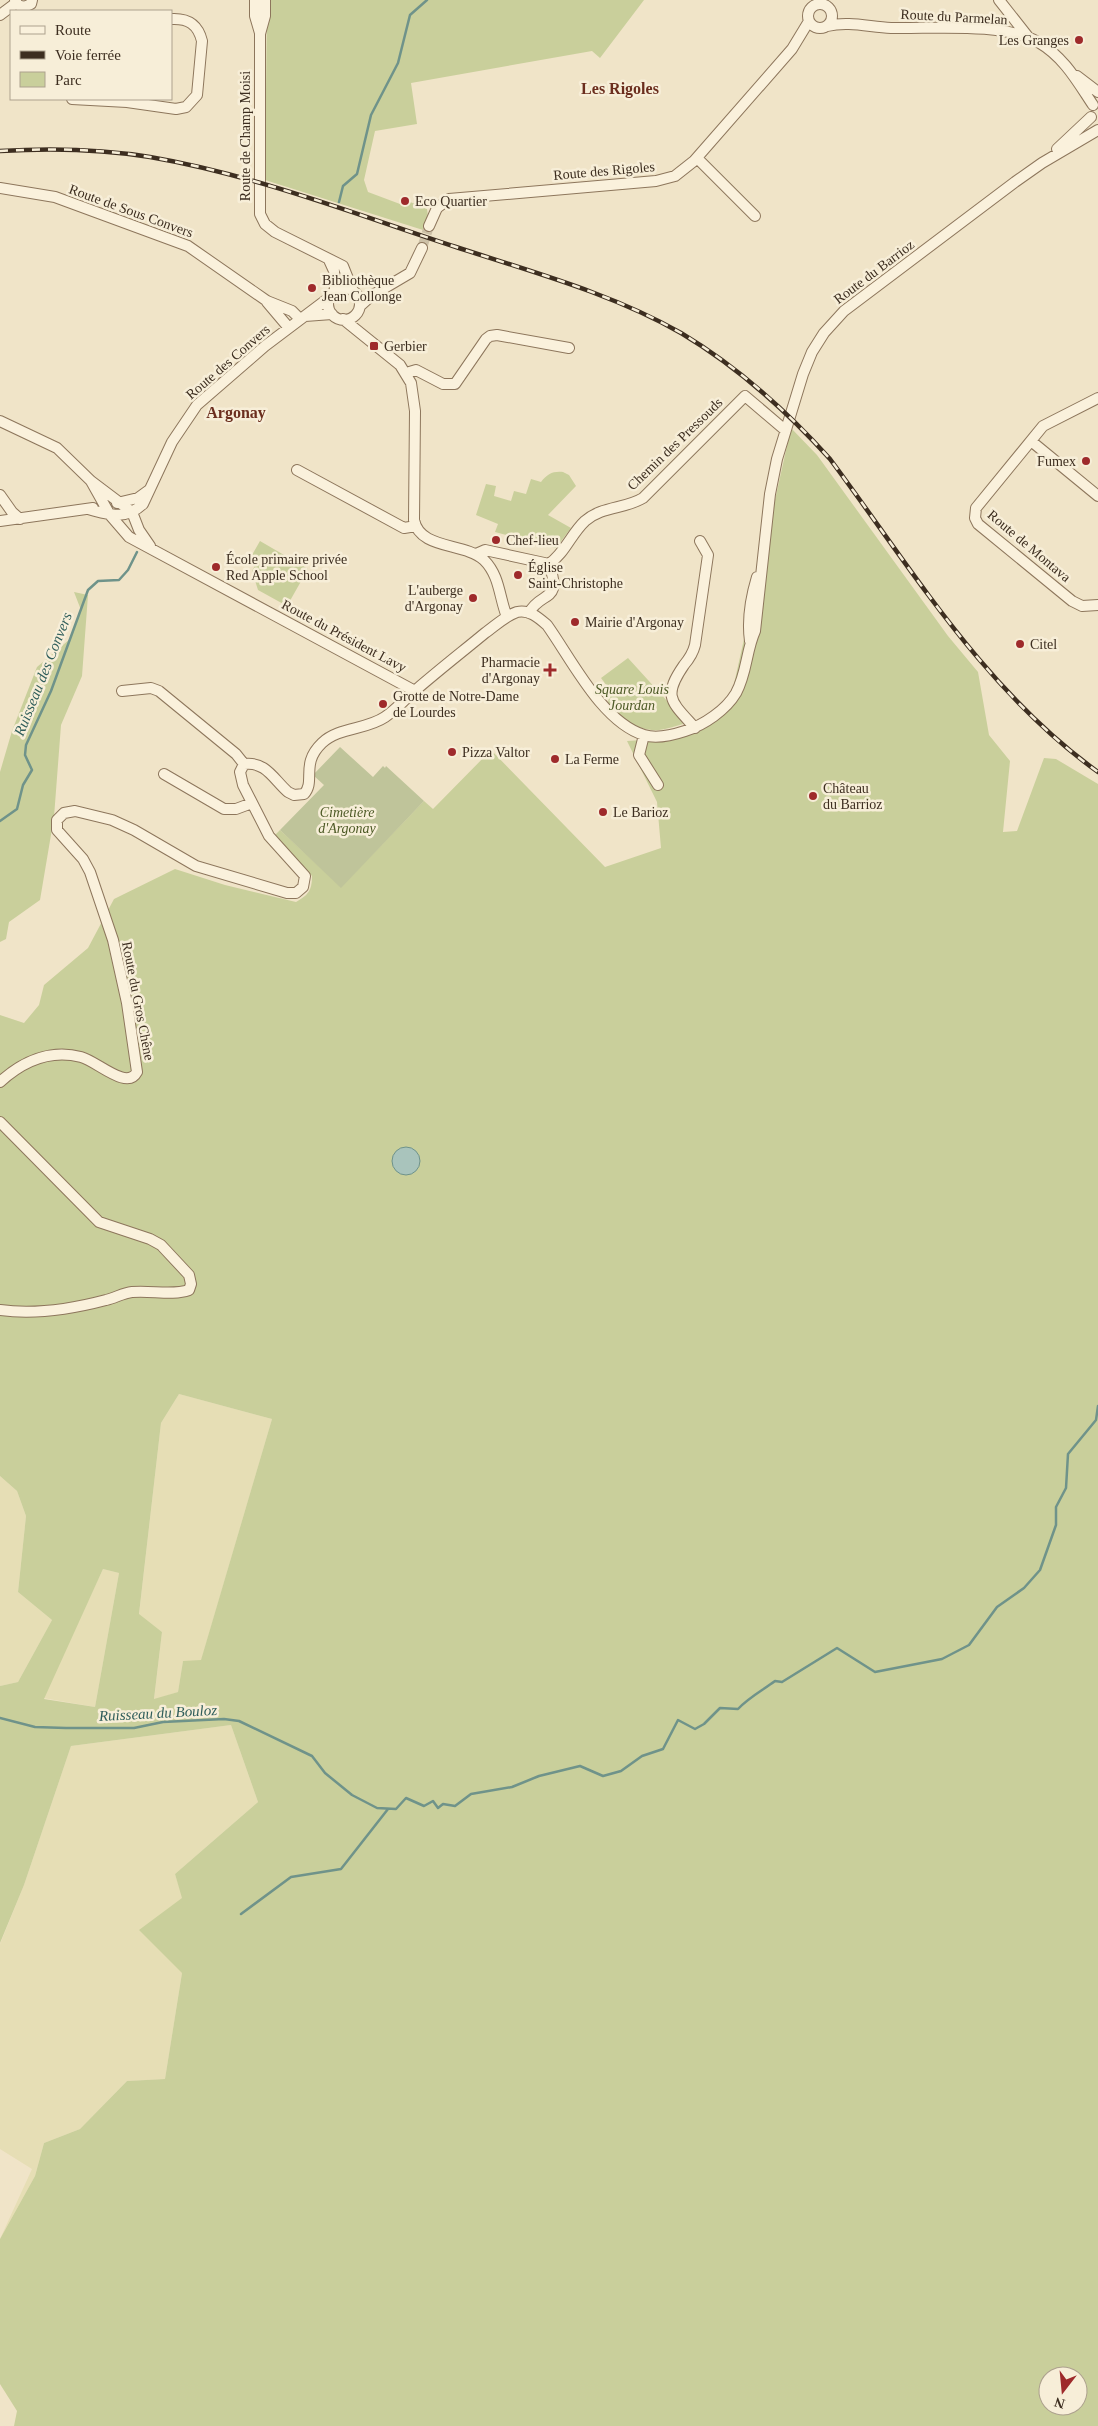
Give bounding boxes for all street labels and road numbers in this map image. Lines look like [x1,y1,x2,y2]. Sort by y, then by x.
street label: Route du Parmelan [900,7,1008,27]
street label: Route de Champ Moisi [238,71,253,201]
street label: Route des Rigoles [553,159,655,183]
street label: Route de Sous Convers [67,182,195,240]
street label: Route du Barrioz [831,237,917,307]
street label: Route des Convers [183,322,273,402]
street label: Chemin des Pressouds [624,395,726,493]
street label: Route de Montava [985,507,1074,585]
street label: Route du Président Lavy [279,597,409,675]
street label: Route du Gros Chêne [119,940,157,1062]

